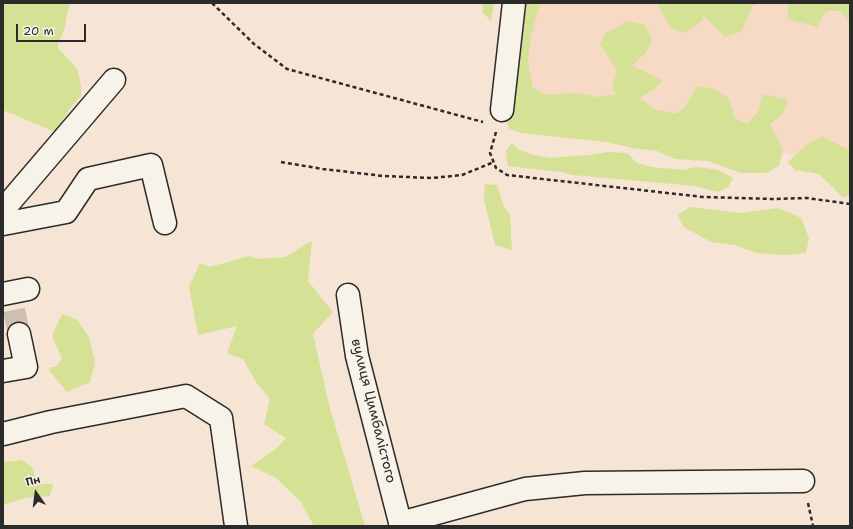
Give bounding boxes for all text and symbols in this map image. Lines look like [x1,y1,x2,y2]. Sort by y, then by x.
scale bar [18,16,88,42]
text: 20 m [23,23,54,39]
street label: вулиця Цимбалістого [347,337,399,485]
text: Пн [24,472,42,490]
north arrow [16,473,56,513]

